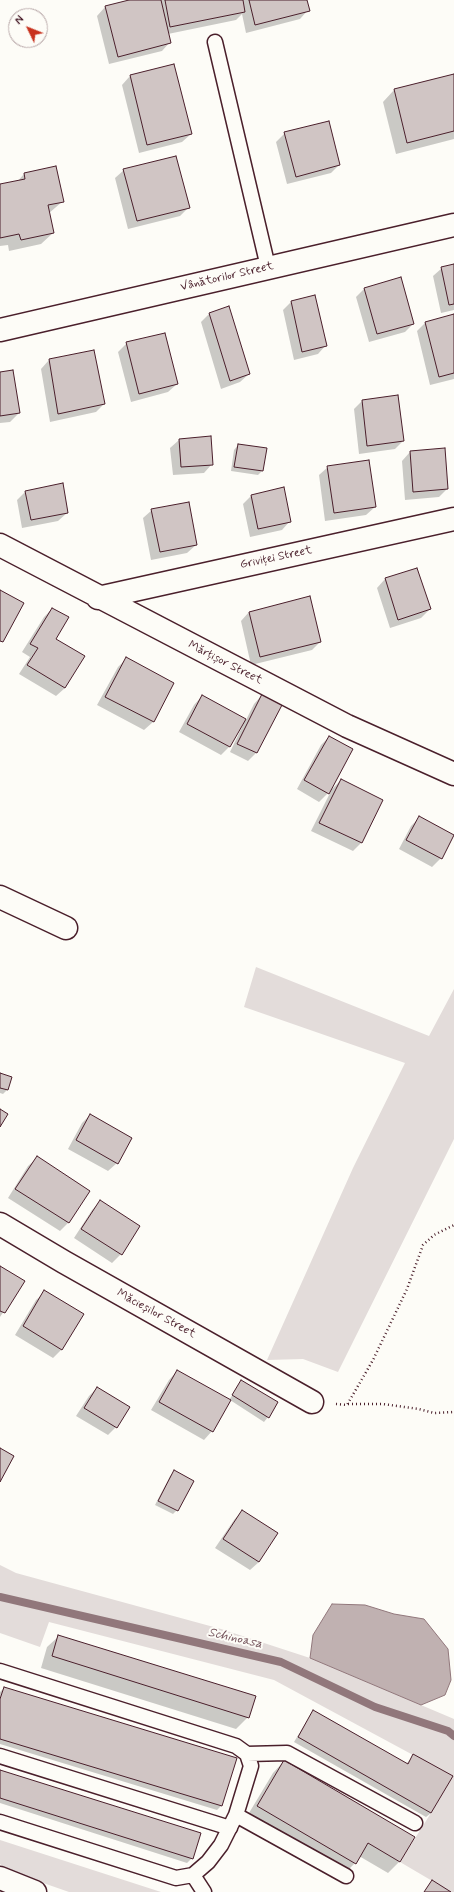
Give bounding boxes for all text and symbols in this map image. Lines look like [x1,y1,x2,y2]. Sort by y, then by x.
north arrow [8,8,48,48]
text: N [12,13,28,28]
street label: Vânătorilor Street [179,259,275,295]
street label: Griviței Street [239,543,313,573]
street label: Mărțișor Street [185,638,265,688]
street label: Măcieșilor Street [114,1286,198,1342]
water label: Schinoasa [206,1625,264,1653]

